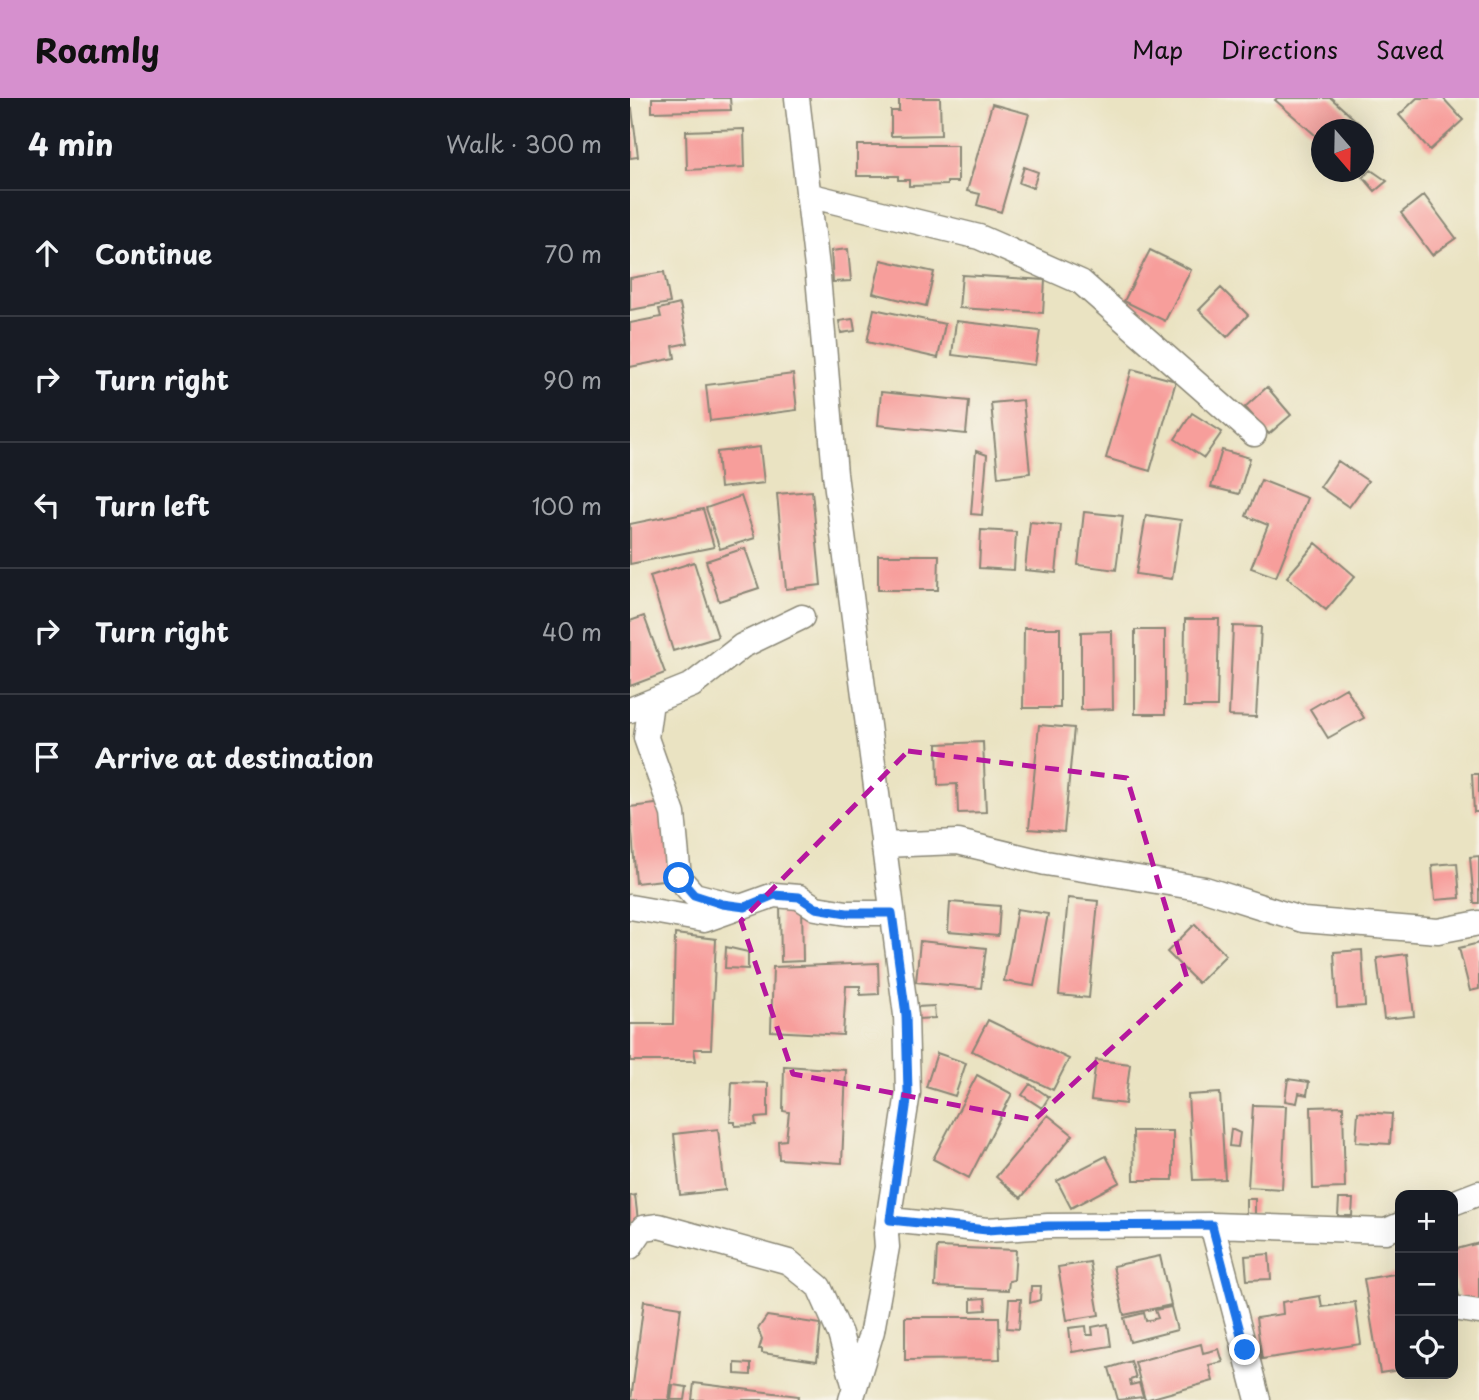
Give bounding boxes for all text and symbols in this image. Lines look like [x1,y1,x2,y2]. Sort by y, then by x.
text: Roamly [35,24,160,74]
text: Map [1132,31,1183,67]
text: Directions [1221,31,1338,67]
text: Saved [1376,31,1444,67]
north arrow [1311,119,1374,182]
text: 4 min [28,121,114,166]
text: Walk · 300 m [446,126,602,161]
icon: ahead [28,234,66,272]
text: Continue [95,234,212,273]
text: 70 m [544,236,602,271]
icon: right [28,360,66,398]
text: Turn right [95,360,229,399]
text: 90 m [543,362,602,397]
icon: left [28,486,66,524]
text: Turn left [95,486,210,525]
text: 100 m [532,488,602,523]
icon: right [28,612,66,650]
text: Turn right [95,612,229,651]
text: 40 m [542,614,602,649]
icon: arrive [28,738,66,776]
text: Arrive at destination [95,738,374,777]
route start [663,862,694,893]
map controls [1395,1190,1458,1379]
button: + [1395,1190,1458,1253]
button: − [1395,1253,1458,1316]
button: locate [1395,1316,1458,1379]
route end [1229,1334,1260,1365]

